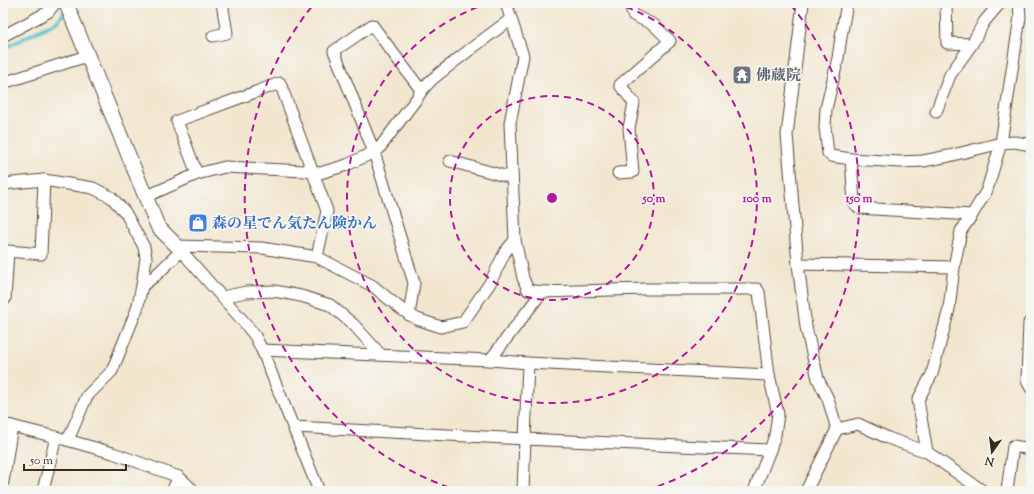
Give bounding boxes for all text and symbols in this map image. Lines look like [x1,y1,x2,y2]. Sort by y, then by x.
temple icon: 佛蔵院 [731,64,753,86]
place label: 佛蔵院 [756,66,801,87]
text: 50 m [642,190,666,208]
text: 100 m [741,190,772,208]
text: 150 m [844,190,873,208]
centre of rings [545,191,559,205]
shop icon: 森の星でん気たん険かん [187,212,209,234]
place label: 森の星でん気たん険かん [212,214,377,235]
north arrow [972,432,1012,472]
scale bar [24,446,126,472]
text: 50 m [29,452,53,470]
text: N [983,452,997,470]

